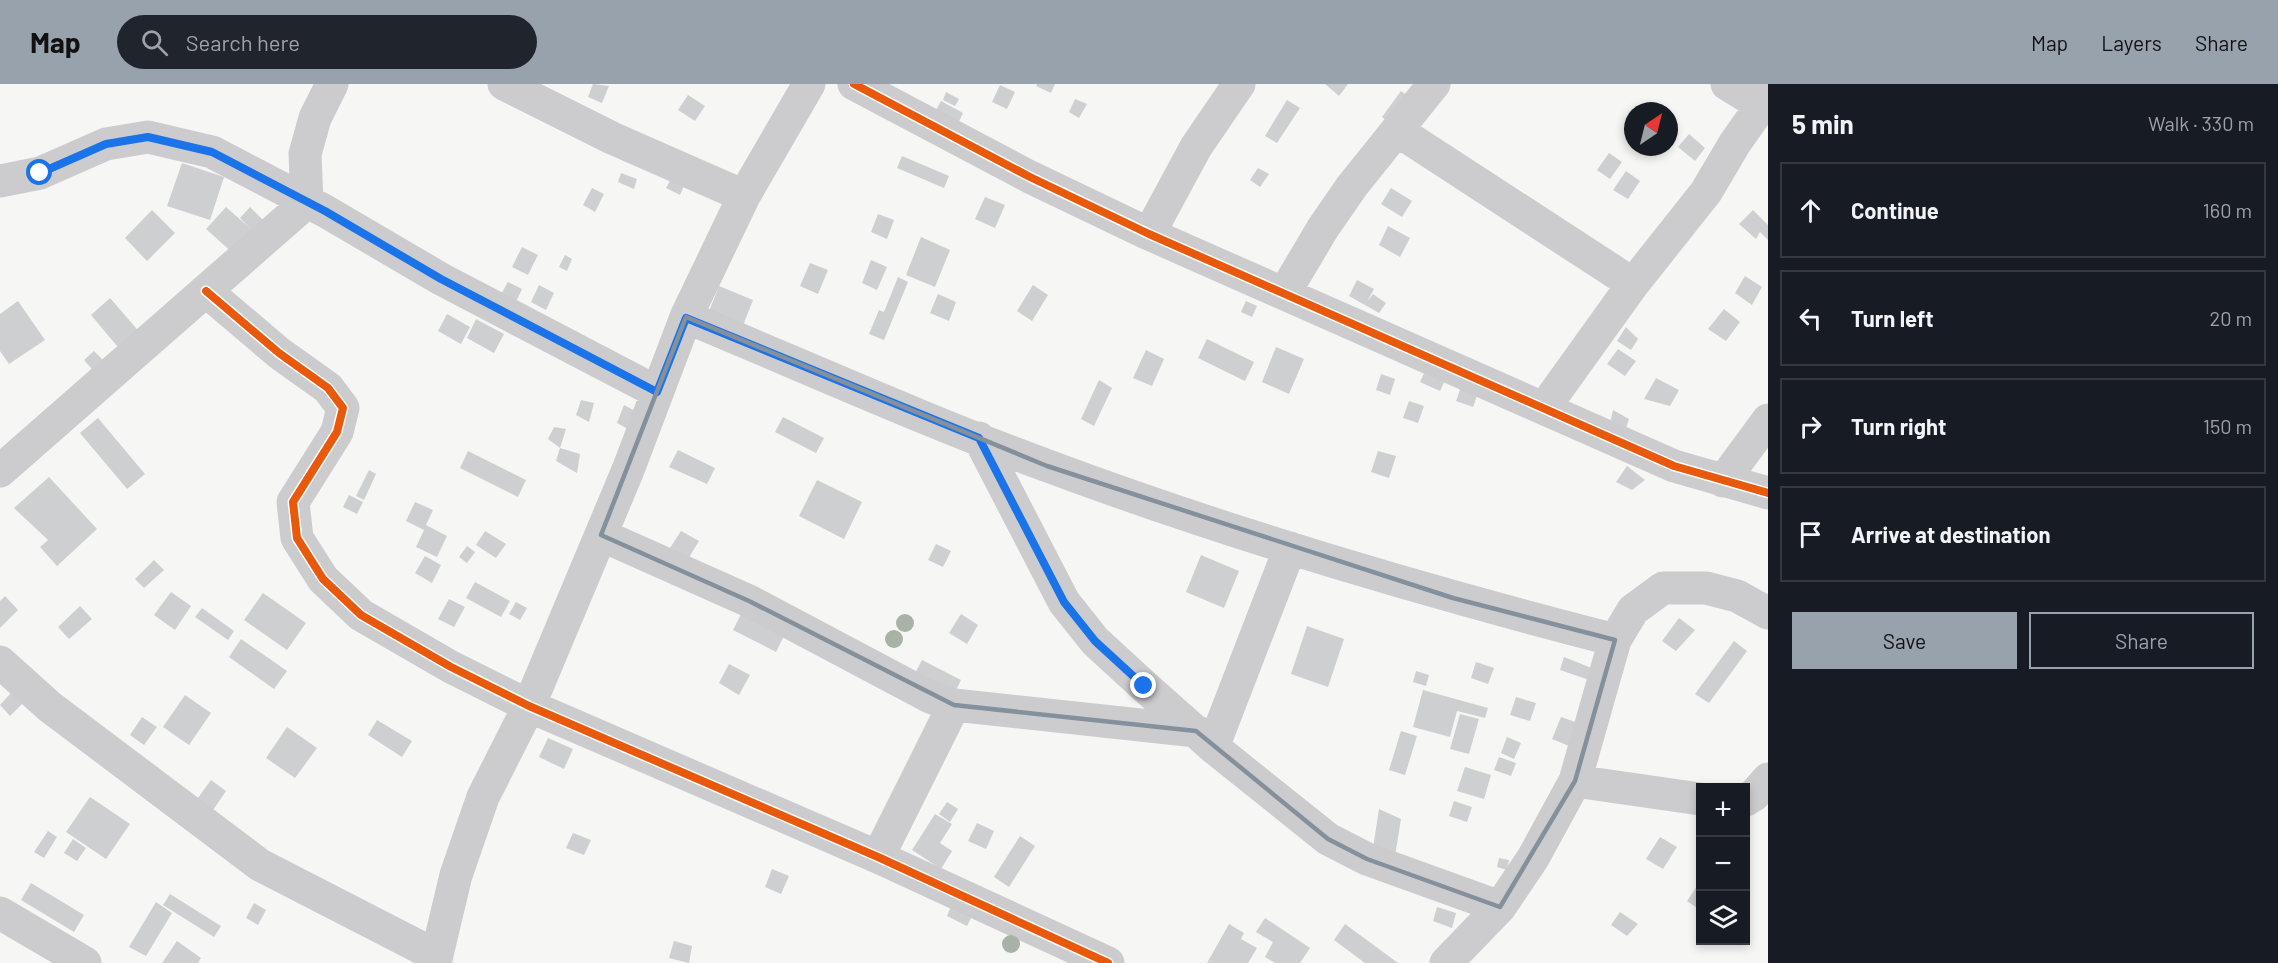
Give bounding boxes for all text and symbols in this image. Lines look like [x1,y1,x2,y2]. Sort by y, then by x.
search box [117,15,537,69]
text: Map [30,25,81,59]
icon: search [138,26,171,59]
text: Search here [186,29,300,55]
text: Map [2031,30,2068,55]
text: Layers [2101,30,2162,55]
text: Share [2195,30,2248,55]
north arrow [1624,102,1678,156]
text: 5 min [1792,108,1854,139]
text: Walk · 330 m [2148,111,2254,135]
route start [26,159,52,185]
icon: ahead [1794,194,1827,227]
text: Continue [1851,197,1939,223]
text: 160 m [2203,198,2252,222]
icon: left [1794,302,1827,335]
text: Turn left [1851,305,1934,331]
text: 20 m [2209,306,2252,330]
icon: right [1794,410,1827,443]
text: Turn right [1851,413,1946,439]
text: 150 m [2203,414,2252,438]
icon: arrive [1794,518,1827,551]
text: Arrive at destination [1851,521,2050,547]
button: Save [1792,612,2017,669]
button: Share [2029,612,2254,669]
route end [1130,672,1156,698]
map controls [1696,783,1750,945]
button: + [1696,783,1750,837]
button: − [1696,837,1750,891]
button: layers [1696,891,1750,945]

